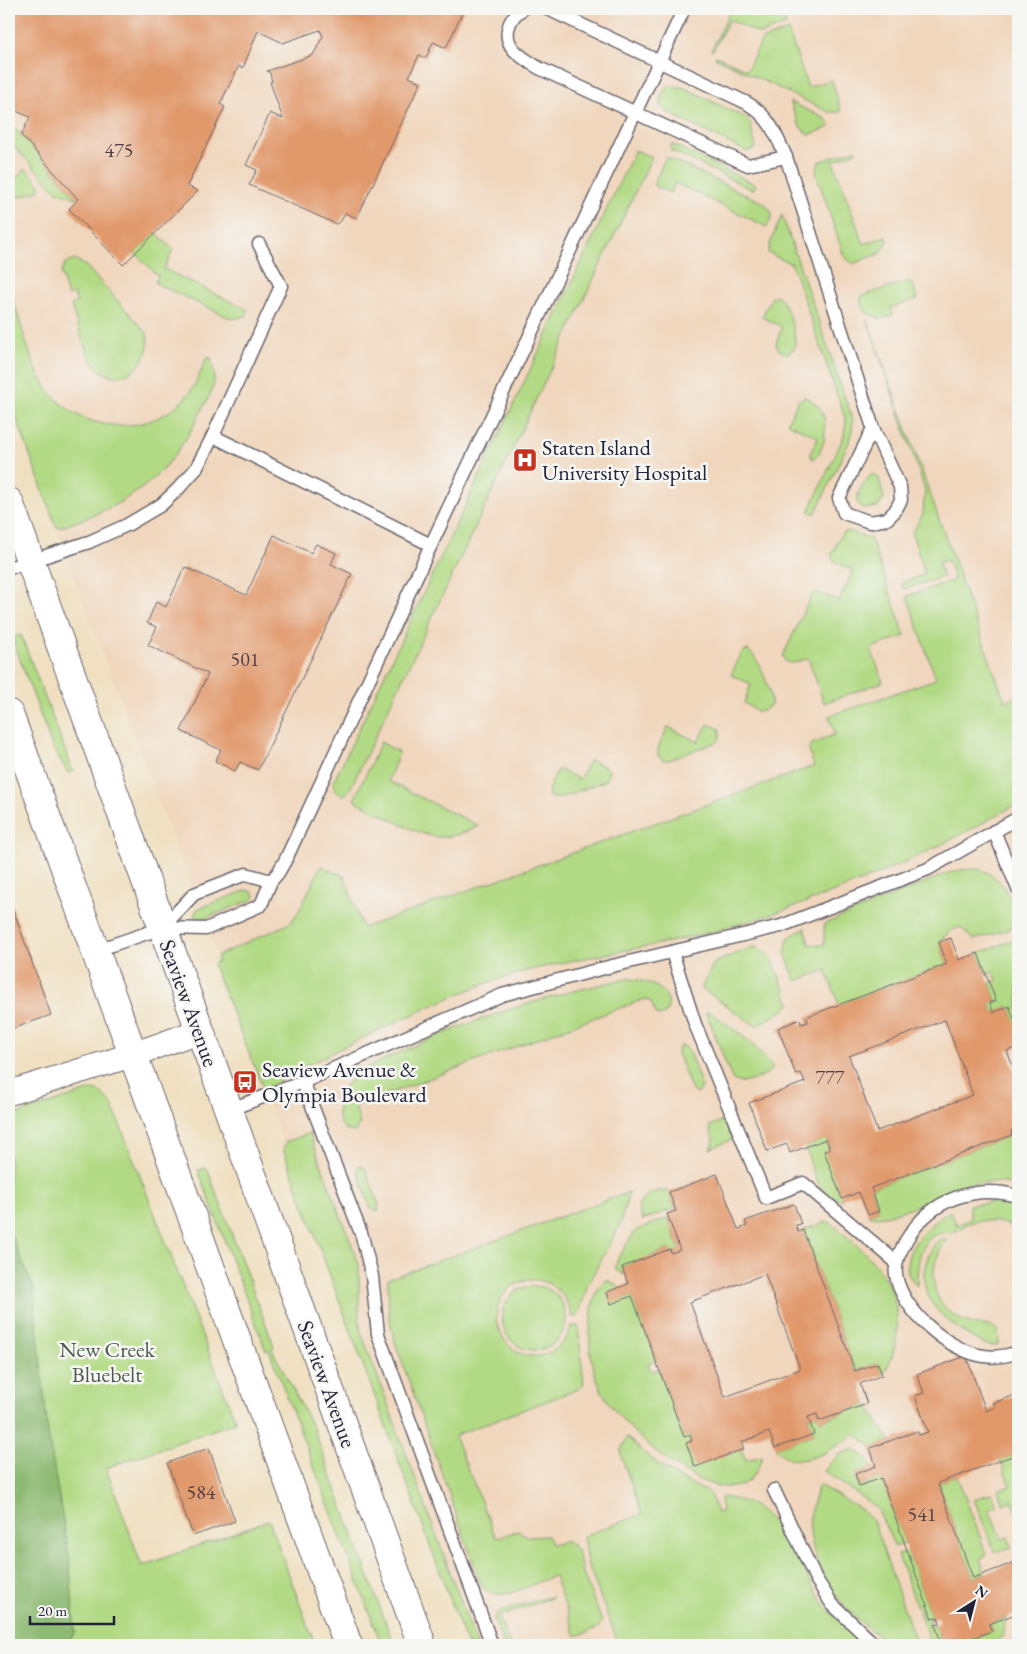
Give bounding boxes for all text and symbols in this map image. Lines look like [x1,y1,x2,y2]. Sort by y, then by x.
house number: 475 [105,137,133,163]
place label: Staten Island University Hospital [542,433,707,487]
hospital icon: Staten Island University Hospital [512,447,538,473]
house number: 501 [231,646,259,672]
street label: Seaview Avenue [153,935,226,1071]
place label: Seaview Avenue & Olympia Boulevard [262,1055,427,1109]
house number: 777 [816,1064,845,1090]
bus stop icon: Seaview Avenue & Olympia Boulevard [232,1069,258,1095]
street label: Seaview Avenue [291,1316,364,1452]
park label: New Creek Bluebelt [59,1335,156,1389]
house number: 584 [187,1479,216,1505]
house number: 541 [908,1501,936,1527]
north arrow [950,1576,1000,1626]
text: N [972,1581,992,1602]
scale bar [30,1594,114,1626]
text: 20 m [38,1601,67,1620]

